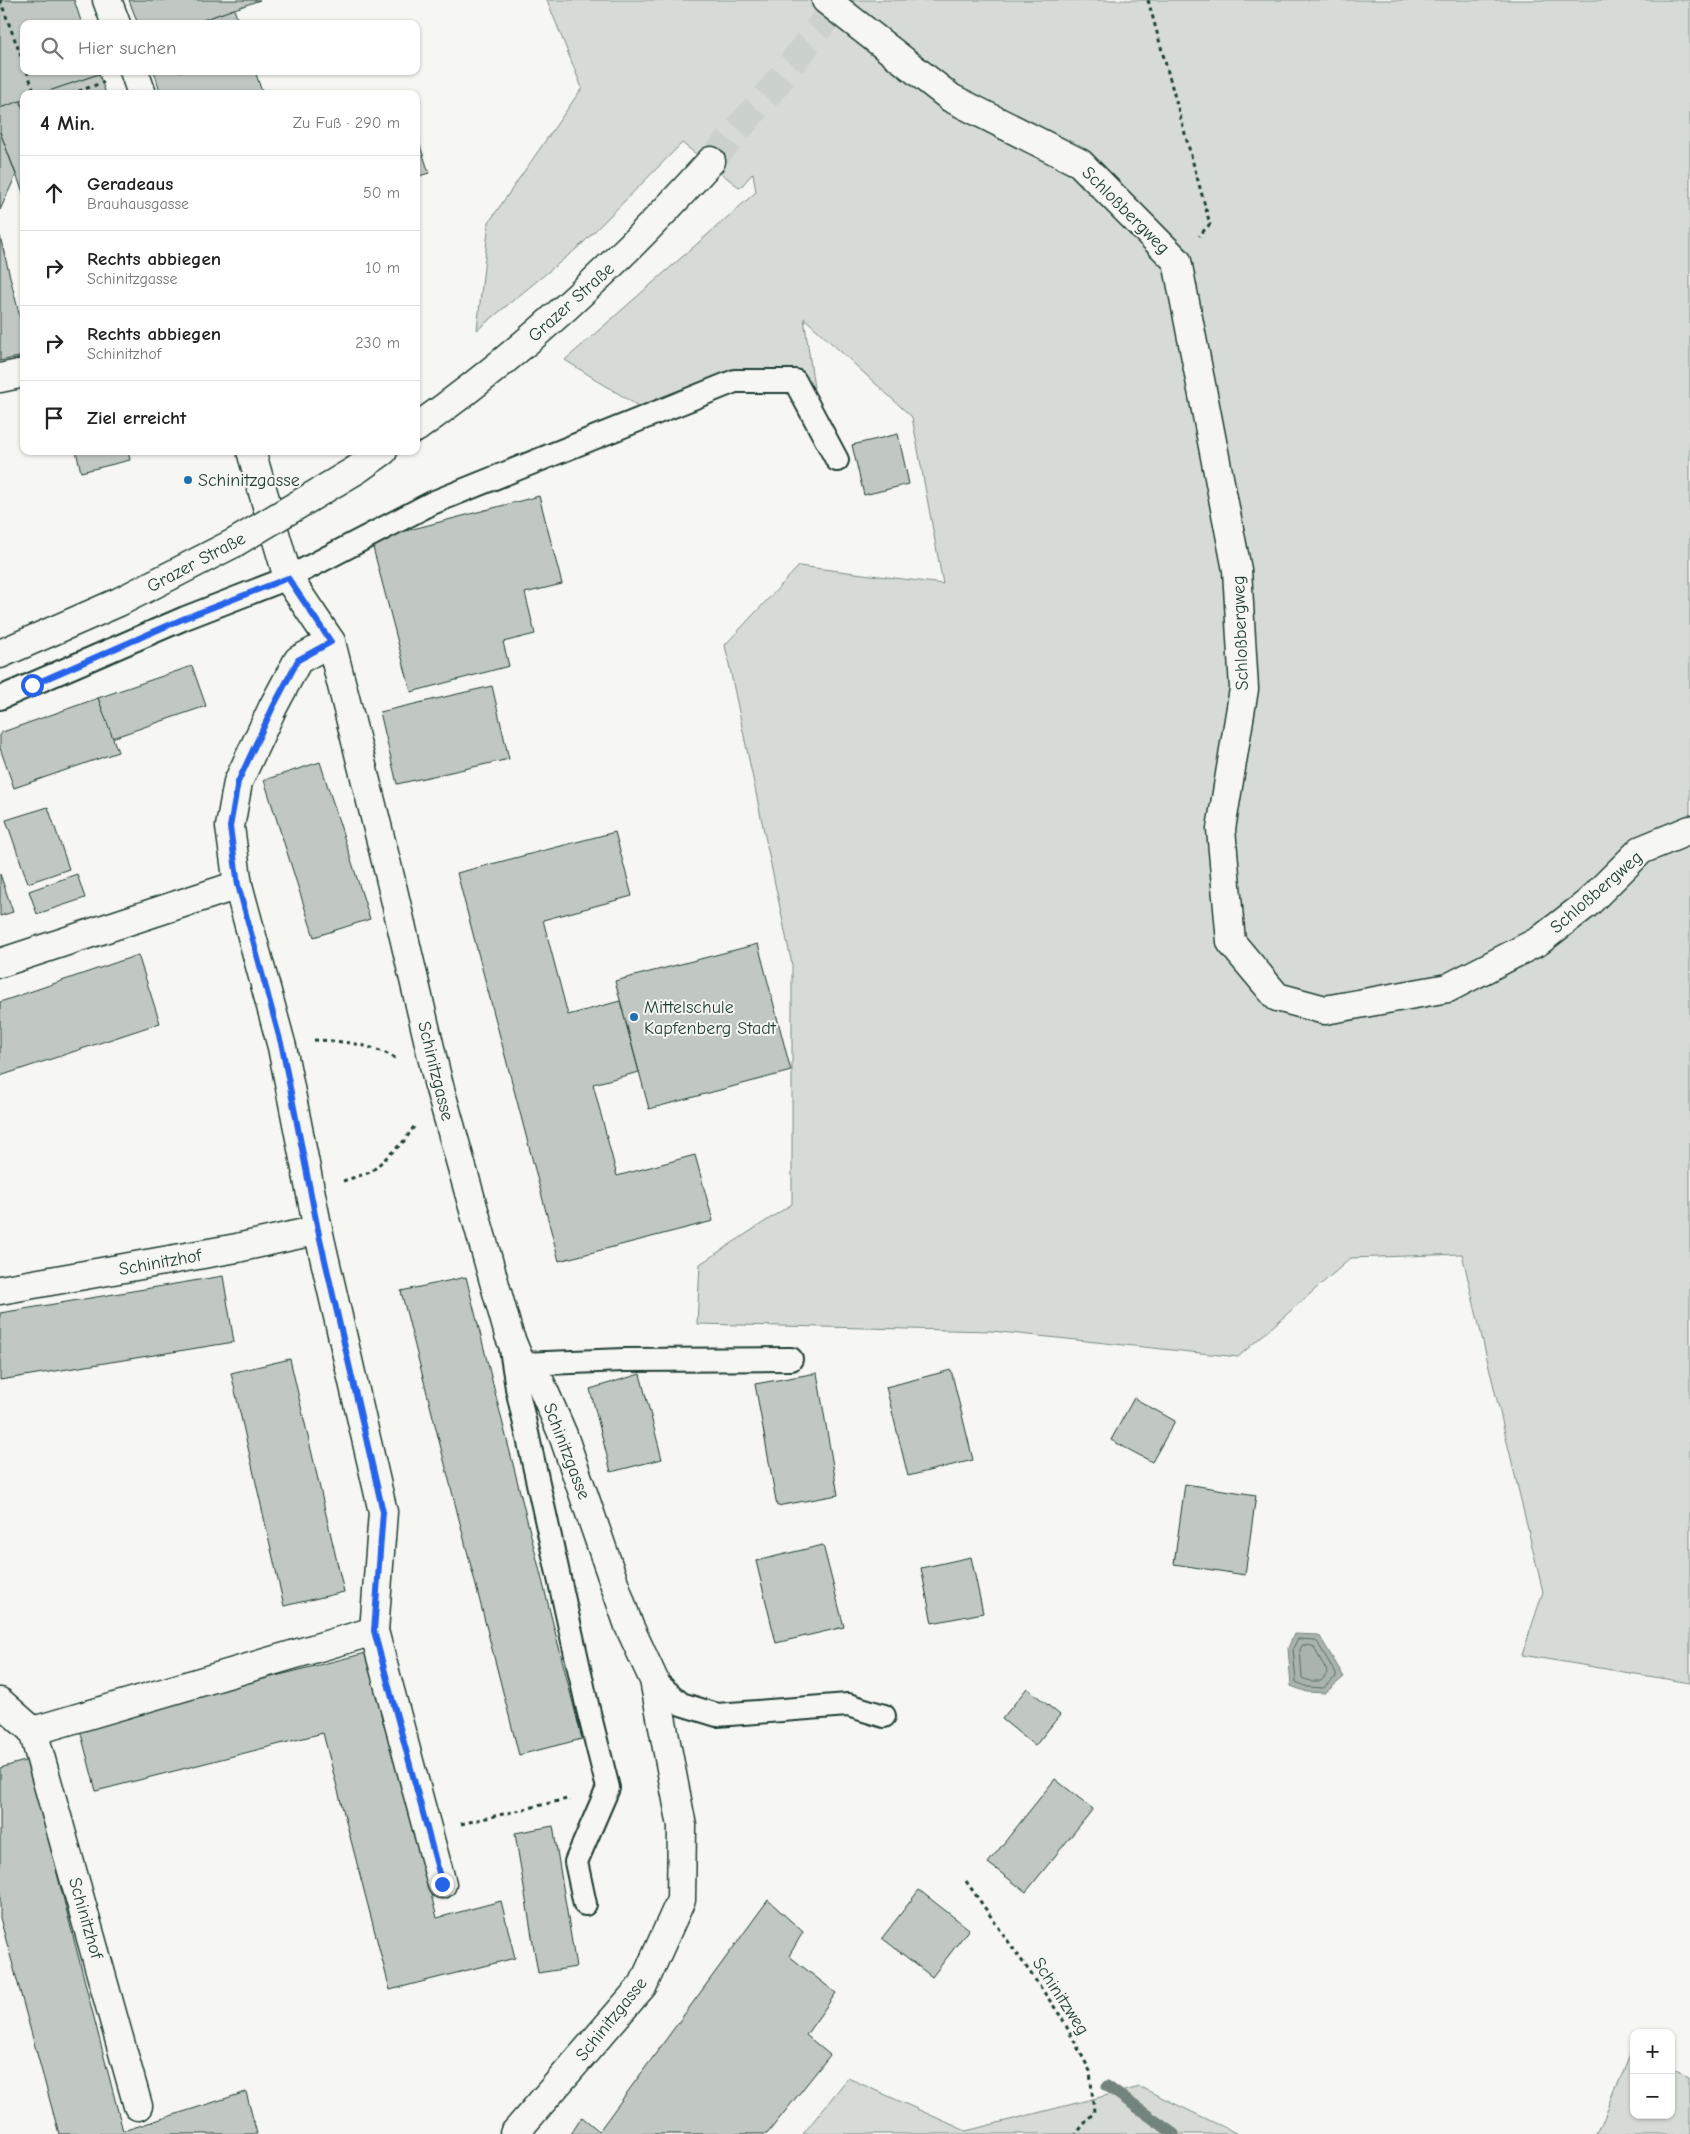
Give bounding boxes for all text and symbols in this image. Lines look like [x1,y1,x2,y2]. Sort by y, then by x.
search box [20,20,420,75]
icon: search [38,34,66,62]
text: Hier suchen [78,37,176,59]
text: 4 Min. [40,111,95,135]
text: Zu Fuß · 290 m [293,114,400,132]
street label: Schloßbergweg [1078,162,1174,258]
text: Geradeaus [87,173,173,195]
icon: ahead [40,179,68,207]
text: 50 m [363,184,400,202]
text: Brauhausgasse [87,195,189,213]
text: Rechts abbiegen [87,248,221,270]
icon: right [40,254,68,282]
street label: Grazer Straße [524,258,619,346]
text: 10 m [365,259,400,277]
text: Schinitzgasse [87,270,177,288]
text: Rechts abbiegen [87,323,221,345]
icon: right [40,329,68,357]
text: 230 m [355,334,400,352]
text: Schinitzhof [87,345,161,363]
icon: arrive [40,404,68,432]
text: Ziel erreicht [87,407,186,429]
place label: Schinitzgasse [198,470,300,491]
marker: Schinitzgasse [182,474,194,486]
street label: Grazer Straße [144,528,249,597]
street label: Schloßbergweg [1228,575,1253,691]
route start [21,674,44,697]
street label: Schloßbergweg [1546,847,1647,938]
place label: Mittelschule Kapfenberg Stadt [644,997,777,1039]
marker: Mittelschule Kapfenberg Stadt [628,1011,640,1023]
street label: Schinitzgasse [413,1019,458,1123]
street label: Schinitzhof [117,1245,204,1280]
street label: Schinitzgasse [539,1400,595,1502]
route end [431,1873,454,1896]
street label: Schinitzhof [64,1875,107,1962]
street label: Schinitzweg [1028,1954,1093,2039]
street label: Schinitzgasse [571,1973,652,2065]
map controls [1630,2029,1675,2119]
button: + [1630,2029,1675,2074]
button: − [1630,2074,1675,2119]

